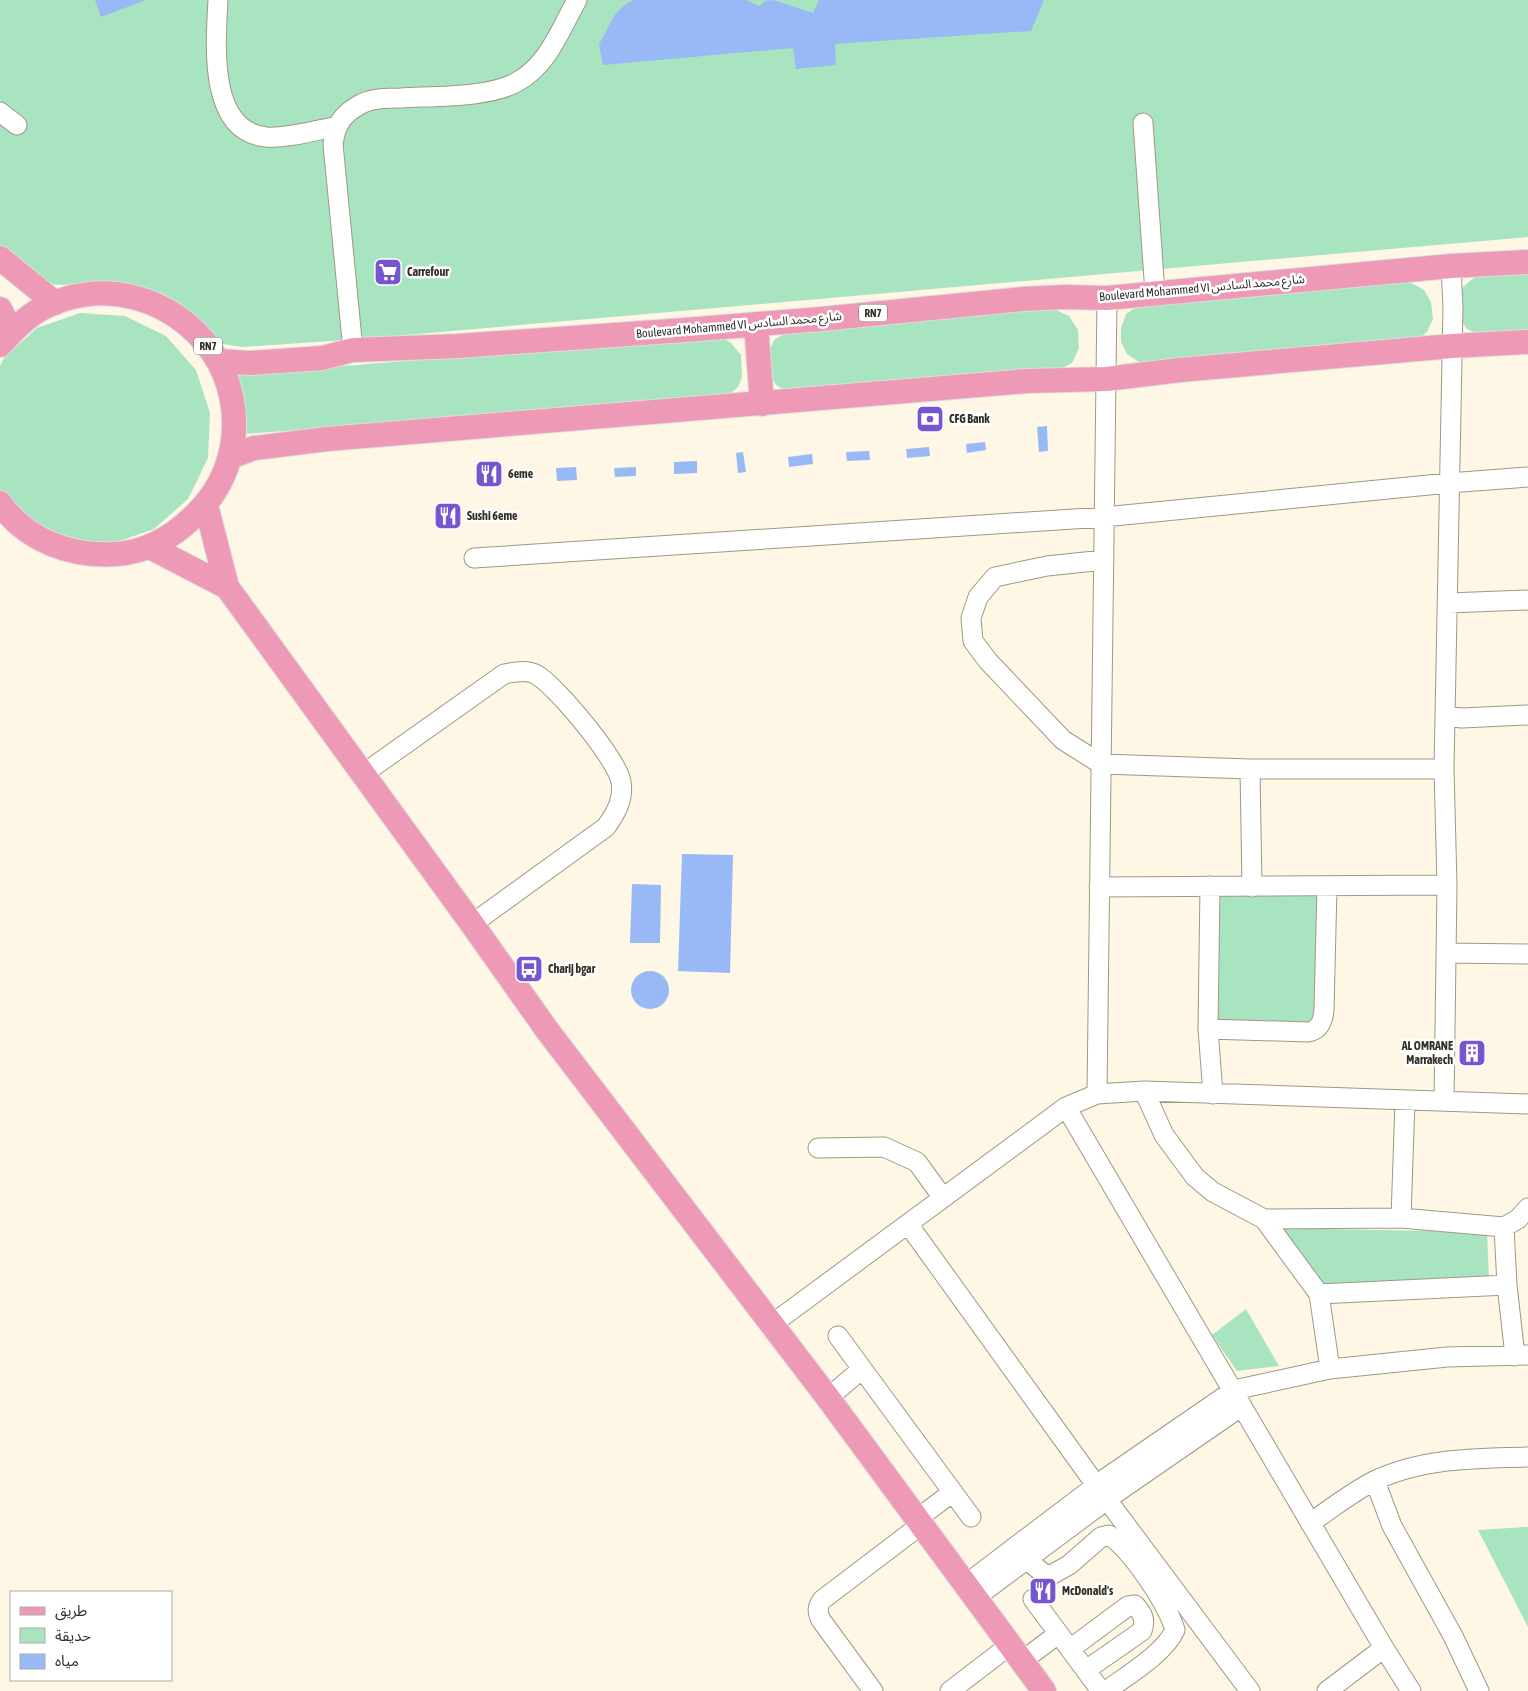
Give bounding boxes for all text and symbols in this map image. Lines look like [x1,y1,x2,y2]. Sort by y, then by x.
supermarket icon: Carrefour [373,257,403,287]
place label: Carrefour [407,265,449,279]
street label: Boulevard Mohammed VI شارع محمد السادس [1099,272,1306,306]
road number: RN7 [859,304,887,322]
street label: Boulevard Mohammed VI شارع محمد السادس [636,309,843,343]
road number: RN7 [194,338,222,354]
bank icon: CFG Bank [915,404,945,434]
place label: CFG Bank [949,412,990,426]
restaurant icon: 6eme [474,459,504,489]
place label: 6eme [508,467,534,481]
restaurant icon: Sushi 6eme [433,501,463,531]
place label: Sushi 6eme [467,509,518,523]
bus stop icon: Charij bgar [514,954,544,984]
place label: Charij bgar [548,962,596,976]
building icon: AL OMRANE Marrakech [1457,1038,1487,1068]
place label: AL OMRANE Marrakech [1401,1039,1453,1067]
restaurant icon: McDonald's [1028,1576,1058,1606]
place label: McDonald's [1062,1584,1114,1598]
legend [10,1591,172,1681]
text: طريق [55,1602,87,1621]
text: حديقة [55,1627,91,1644]
text: مياه [55,1652,79,1669]

